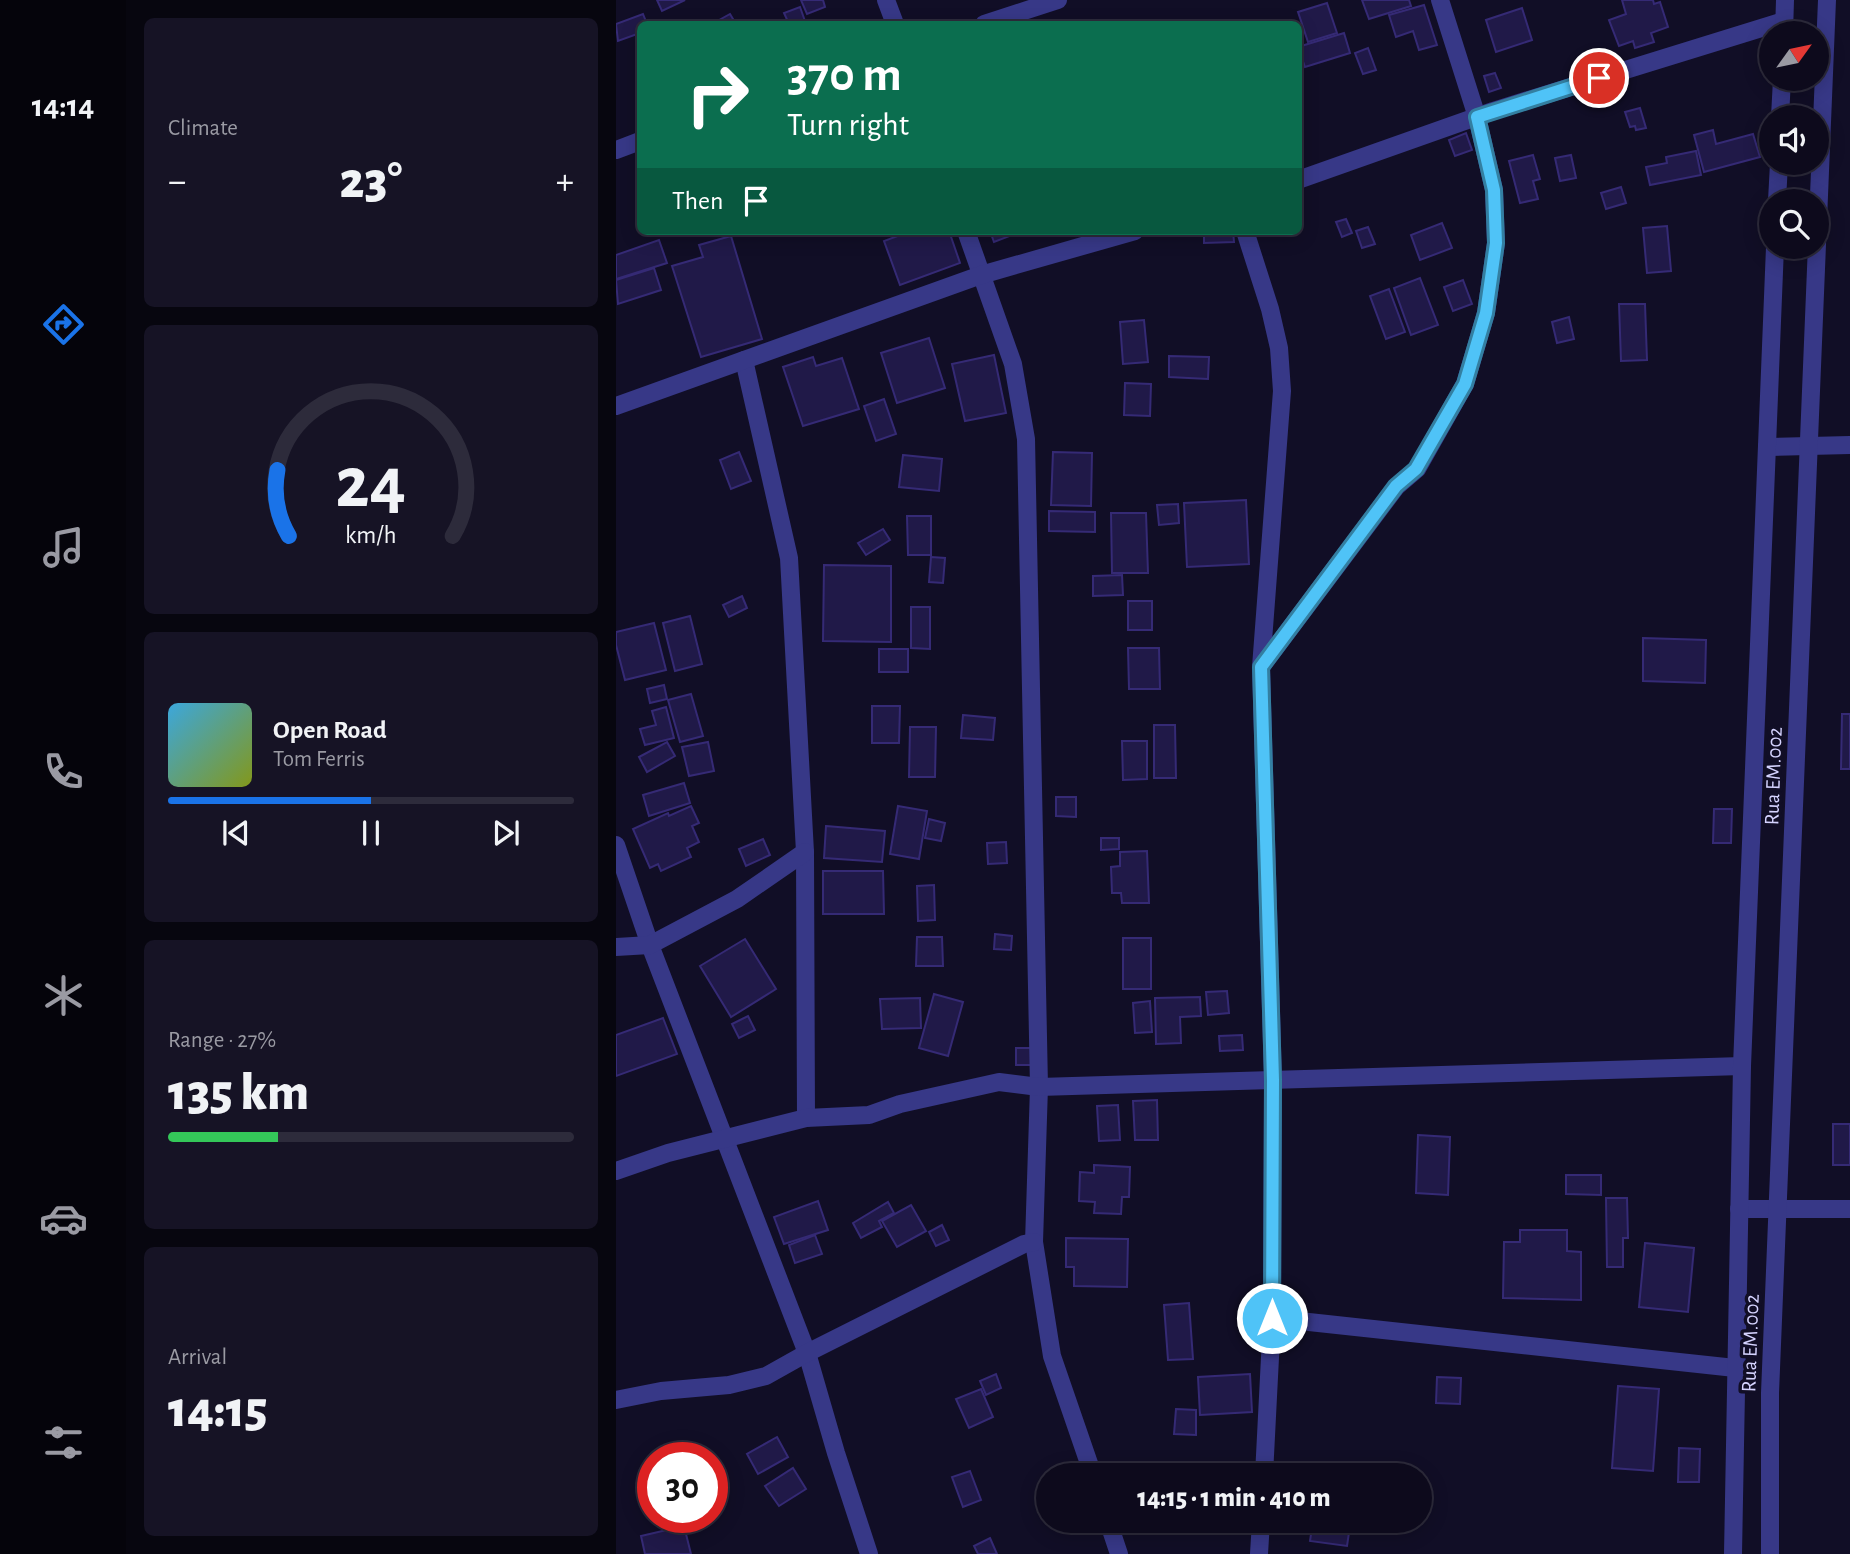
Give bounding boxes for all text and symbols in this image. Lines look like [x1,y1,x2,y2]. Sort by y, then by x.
north arrow [1759,21,1829,91]
map controls [1759,21,1829,259]
pin [1569,48,1629,108]
icon: right [672,49,763,140]
text: 370 m [787,51,902,100]
icon: arrive [1580,59,1618,97]
text: 14:14 [32,90,94,122]
button: sound [1759,105,1829,175]
text: Turn right [787,109,909,141]
text: Climate [168,117,238,140]
text: 23° [340,155,402,207]
text: − [168,163,186,201]
text: + [556,163,574,201]
icon: arrive [737,182,775,220]
text: Then [672,188,723,214]
button: search [1759,189,1829,259]
icon: directions [39,300,88,349]
text: 24 [336,448,406,521]
icon: music [39,523,88,572]
text: km/h [345,523,397,548]
text: Open Road [273,717,387,743]
street label: Rua EM.002 [1761,727,1786,826]
icon: phone [39,747,88,796]
text: Tom Ferris [273,748,365,771]
icon: previous [217,814,255,852]
icon: pause [352,814,390,852]
icon: next [487,814,525,852]
icon: climate [39,971,88,1020]
text: Range · 27% [168,1029,276,1052]
text: 135 km [168,1067,309,1119]
icon: car [39,1194,88,1243]
position arrow [1235,1281,1309,1355]
street label: Rua EM.002 [1738,1294,1763,1393]
text: Arrival [168,1346,227,1369]
text: 14:15 [168,1384,268,1436]
icon: filters [39,1418,88,1467]
speed limit sign: 30 [637,1442,728,1533]
text: 14:15 · 1 min · 410 m [1137,1485,1331,1511]

